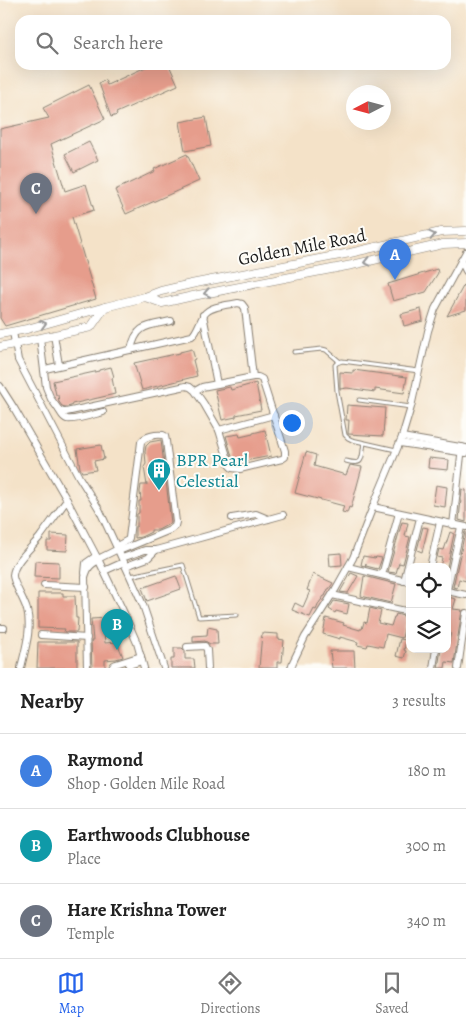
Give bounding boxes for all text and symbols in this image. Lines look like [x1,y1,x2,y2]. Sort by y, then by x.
search box [15,15,451,70]
icon: search [33,29,61,57]
text: Search here [73,30,163,56]
north arrow [346,85,391,130]
pin: C [20,173,52,214]
street label: Golden Mile Road [236,223,368,271]
one-way arrow [427,230,436,240]
pin: A [379,239,411,280]
one-way arrow [362,256,371,266]
one-way arrow [203,287,212,298]
one-way arrow [39,319,48,330]
your location [279,410,305,436]
place label: BPR Pearl Celestial [176,448,249,493]
building icon: BPR Pearl Celestial [146,457,172,491]
map controls [406,563,451,653]
button: locate [406,563,451,608]
button: layers [406,608,451,653]
pin: B [101,609,133,650]
text: Nearby [20,687,83,715]
text: 3 results [392,690,446,712]
text: Raymond [67,747,143,773]
text: A [31,760,41,782]
text: 180 m [408,760,446,782]
text: Shop · Golden Mile Road [67,773,225,795]
text: Earthwoods Clubhouse [67,822,250,848]
text: B [31,835,41,857]
text: 300 m [406,835,446,857]
text: Place [67,848,101,870]
text: Hare Krishna Tower [67,897,227,923]
text: C [31,910,41,932]
text: 340 m [407,910,446,932]
text: Temple [67,923,115,945]
tab: Map [57,969,85,1018]
tab: Directions [200,969,260,1018]
tab: Saved [375,969,409,1018]

